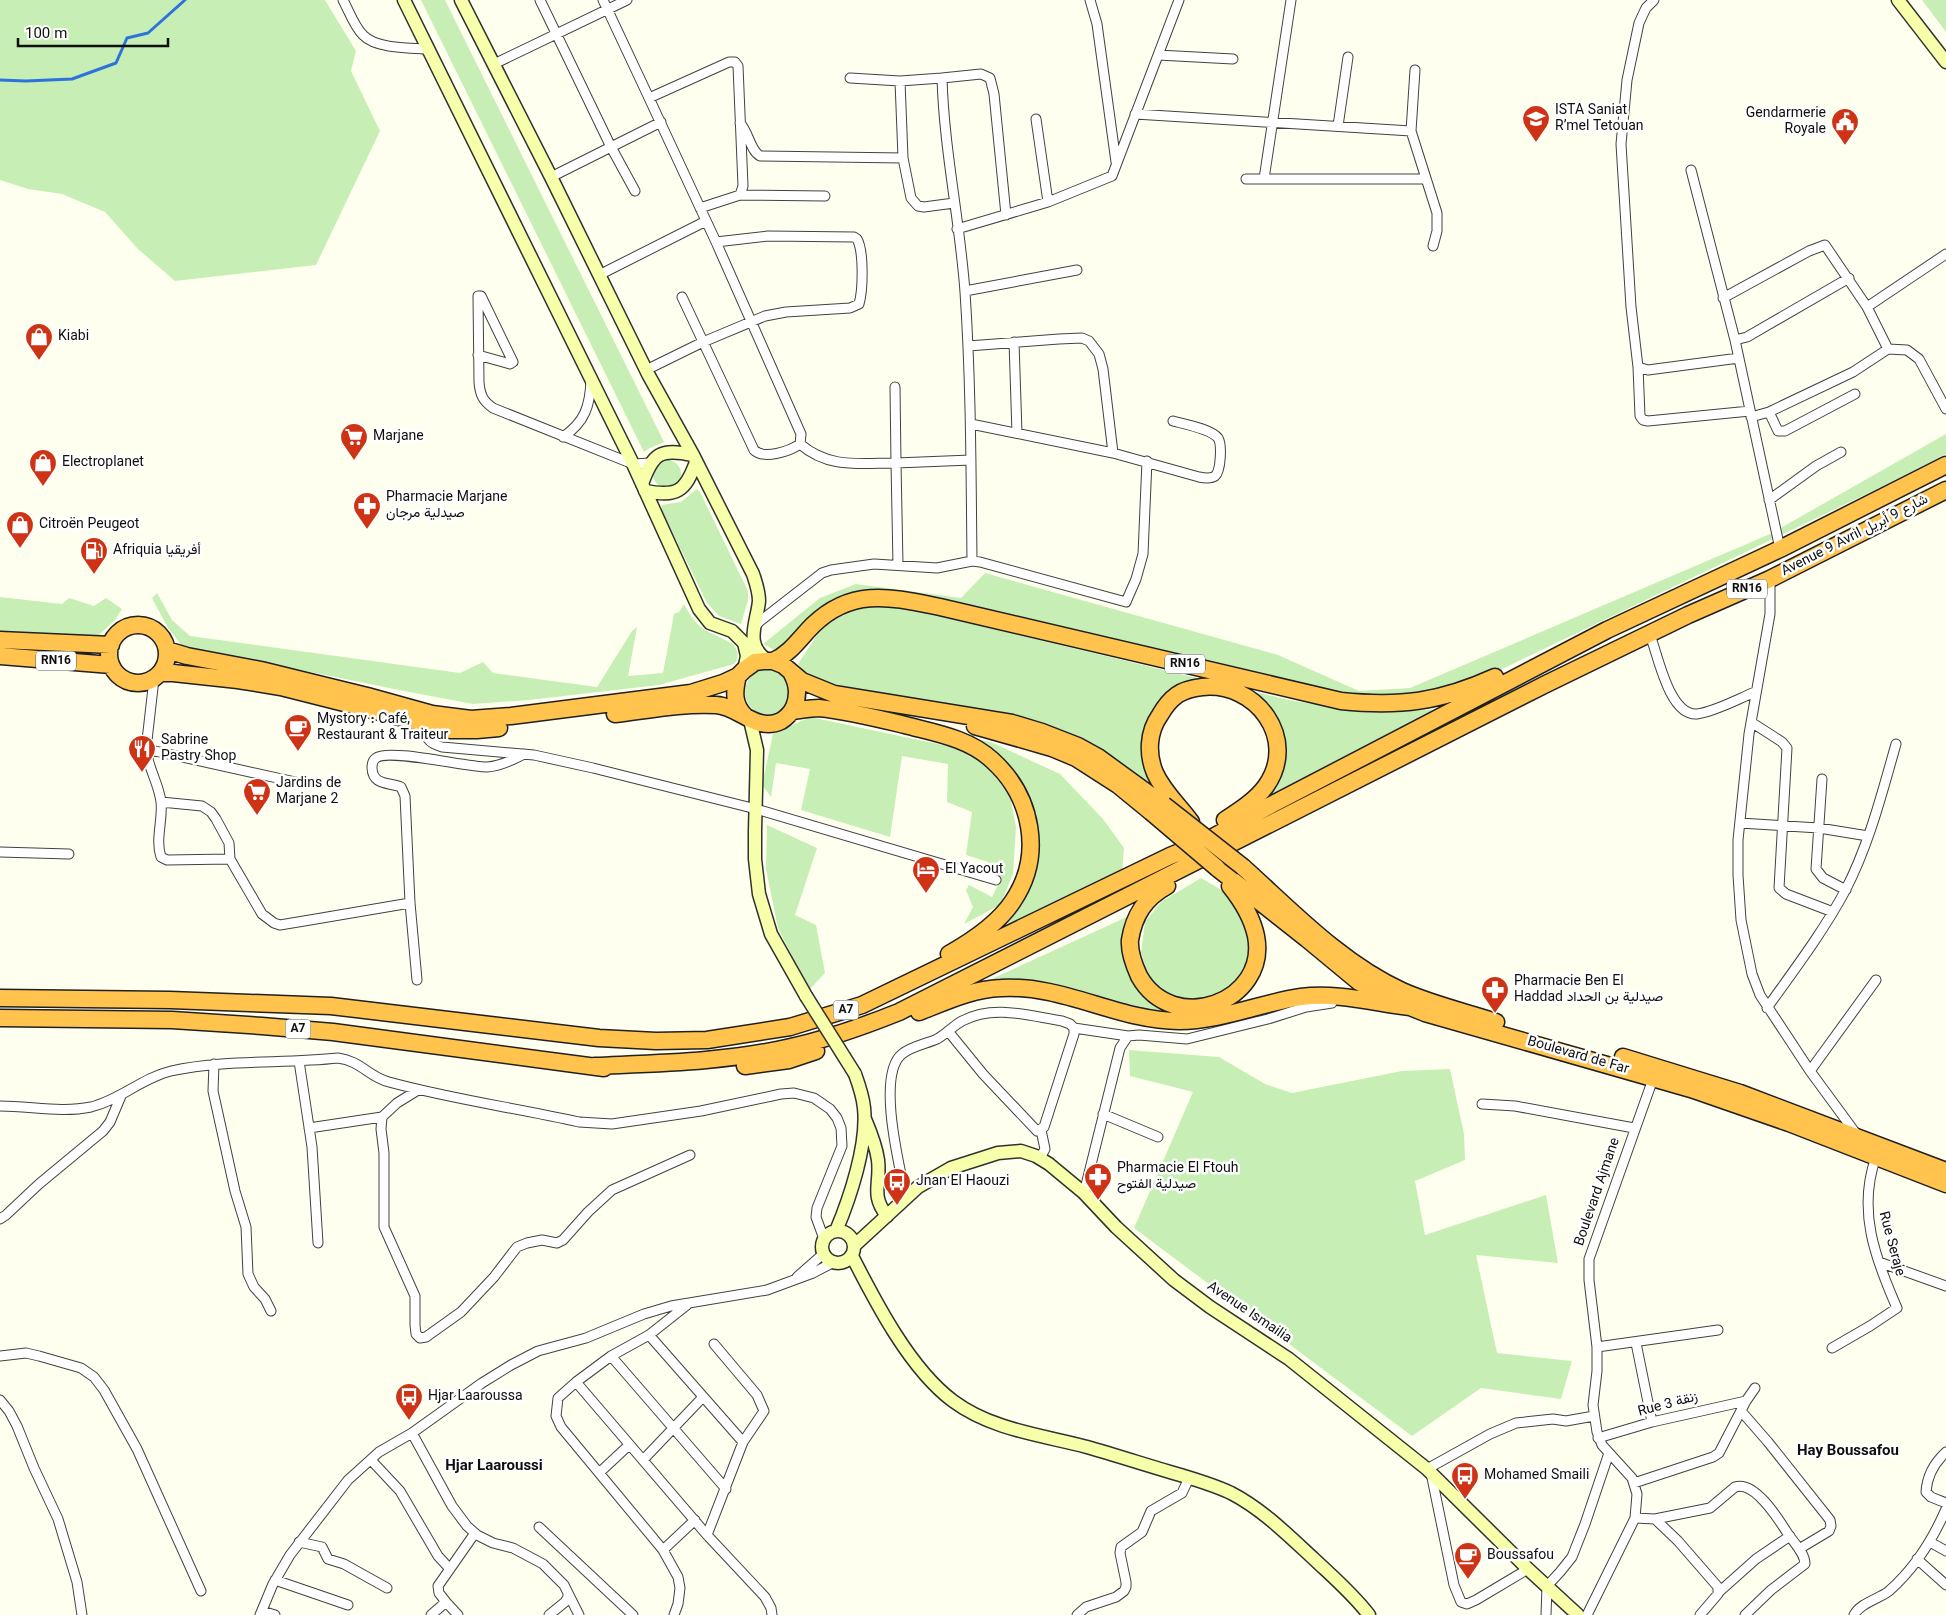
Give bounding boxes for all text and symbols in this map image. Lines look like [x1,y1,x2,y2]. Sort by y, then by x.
scale bar [18,15,168,47]
text: 100 m [25,23,67,46]
place label: ISTA Saniat R’mel Tetouan [1555,100,1643,138]
place label: Gendarmerie Royale [1746,103,1826,141]
school or university icon: ISTA Saniat R’mel Tetouan [1521,104,1551,143]
public building icon: Gendarmerie Royale [1830,107,1860,146]
shop icon: Kiabi [24,322,54,361]
place label: Kiabi [58,326,89,348]
supermarket icon: Marjane [339,422,369,461]
place label: Marjane [373,426,424,448]
shop icon: Electroplanet [28,448,58,487]
place label: Electroplanet [62,452,144,474]
place label: Pharmacie Marjane صيدلية مرجان [386,487,507,525]
street label: Avenue 9 Avril شارع 9 أبريل [1778,489,1932,583]
pharmacy icon: Pharmacie Marjane صيدلية مرجان [352,491,382,530]
shop icon: Citroën Peugeot [5,510,35,549]
place label: Citroën Peugeot [39,514,140,536]
fuel station icon: Afriquia أفريقيا [79,536,109,575]
place label: Afriquia أفريقيا [113,540,201,562]
road number: RN16 [1727,580,1767,598]
road number: RN16 [36,651,76,670]
road number: RN16 [1165,654,1205,674]
place label: Mystory : Café, Restaurant & Traiteur [317,709,449,747]
cafe icon: Mystory : Café, Restaurant & Traiteur [283,713,313,752]
place label: Sabrine Pastry Shop [161,730,236,768]
restaurant icon: Sabrine Pastry Shop [127,734,157,773]
place label: Jardins de Marjane 2 [276,773,341,811]
supermarket icon: Jardins de Marjane 2 [242,777,272,816]
hotel icon: El Yacout [911,855,941,894]
place label: El Yacout [945,859,1004,881]
place label: Pharmacie Ben El Haddad صيدلية بن الحداد [1514,971,1664,1009]
pharmacy icon: Pharmacie Ben El Haddad صيدلية بن الحداد [1480,975,1510,1014]
road number: A7 [834,1000,858,1020]
road number: A7 [286,1020,310,1038]
street label: Boulevard de Far [1525,1031,1632,1081]
street label: Boulevard Ajmane [1569,1135,1627,1249]
place label: Pharmacie El Ftouh صيدلية الفتوح [1117,1158,1238,1196]
pharmacy icon: Pharmacie El Ftouh صيدلية الفتوح [1083,1162,1113,1201]
bus stop icon: Jnan El Haouzi [882,1167,912,1206]
place label: Jnan El Haouzi [916,1171,1009,1193]
street label: Rue Seraje [1872,1209,1910,1279]
street label: Avenue Ismailia [1202,1276,1296,1350]
bus stop icon: Hjar Laaroussa [394,1382,424,1421]
place label: Hjar Laaroussa [428,1386,523,1408]
street label: Rue 3 زنقة [1636,1386,1701,1424]
district label: Hay Boussafou [1797,1440,1899,1463]
district label: Hjar Laaroussi [445,1455,543,1478]
bus stop icon: Mohamed Smaili [1450,1461,1480,1500]
place label: Mohamed Smaili [1484,1465,1589,1487]
cafe icon: Boussafou [1453,1541,1483,1580]
place label: Boussafou [1487,1545,1554,1567]

